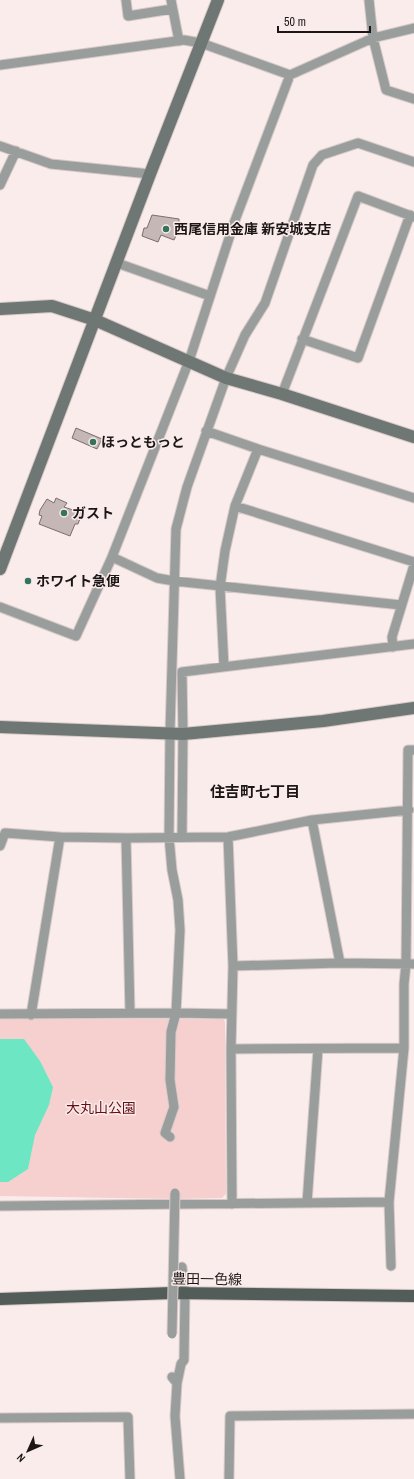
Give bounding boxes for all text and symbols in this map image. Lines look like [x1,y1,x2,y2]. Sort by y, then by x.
scale bar [278,8,370,34]
text: 50 m [284,14,306,30]
place label: 西尾信用金庫 新安城支店 [174,220,331,238]
marker: 西尾信用金庫 新安城支店 [161,224,171,234]
place label: ほっともっと [101,433,185,451]
marker: ほっともっと [88,437,98,447]
place label: ガスト [72,504,114,522]
marker: ガスト [59,508,69,518]
place label: ホワイト急便 [36,572,120,590]
marker: ホワイト急便 [23,576,33,586]
district label: 住吉町七丁目 [210,781,300,802]
park label: 大丸山公園 [66,1099,136,1117]
street label: 豊田一色線 [172,1269,242,1289]
north arrow [8,1431,48,1471]
text: N [14,1451,28,1465]

